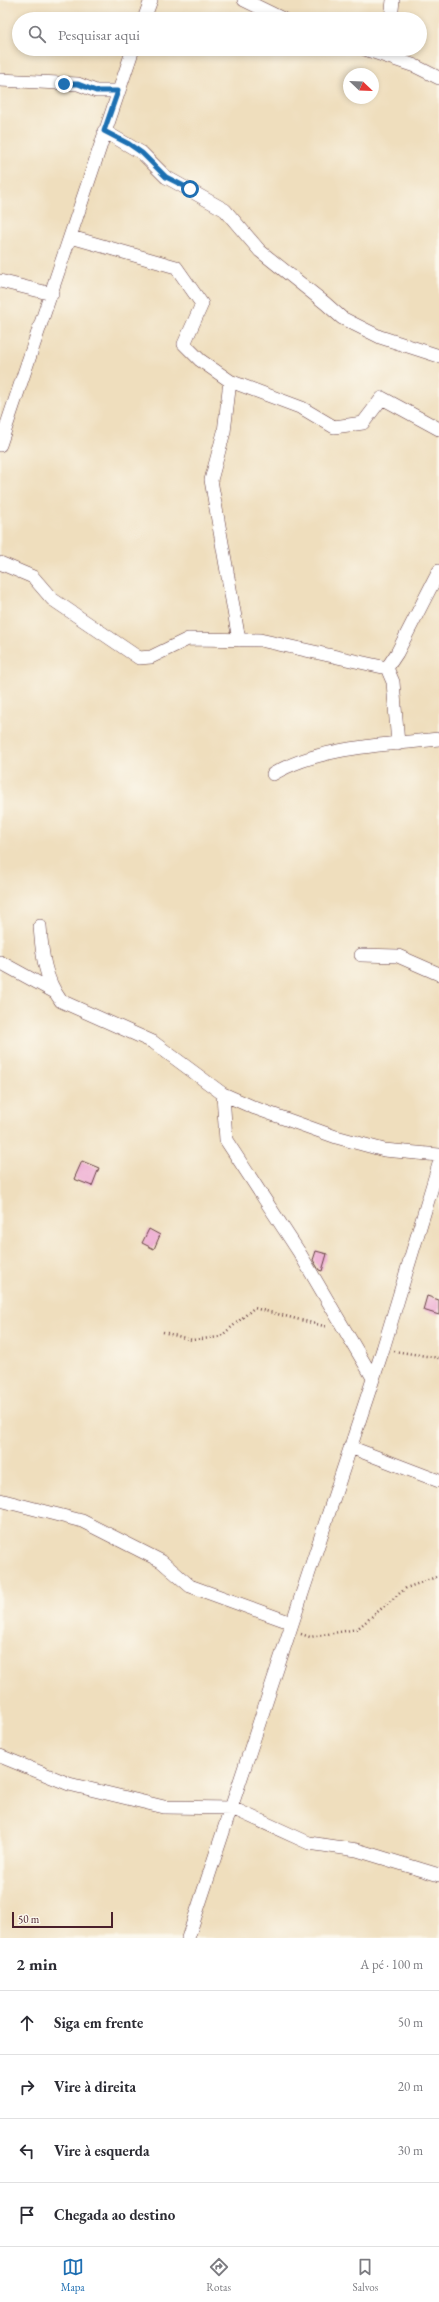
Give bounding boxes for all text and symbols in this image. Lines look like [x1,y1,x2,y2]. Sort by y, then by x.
search box [12,12,427,56]
icon: search [26,23,48,45]
text: Pesquisar aqui [58,25,140,44]
north arrow [343,68,379,104]
route end [55,75,73,93]
route start [181,180,199,198]
scale bar [12,1910,113,1929]
text: 50 m [18,1912,39,1926]
text: 2 min [16,1953,57,1975]
text: A pé · 100 m [360,1956,423,1973]
icon: ahead [16,2012,38,2034]
text: Siga em frente [54,2013,143,2032]
text: 50 m [398,2014,423,2031]
icon: right [16,2076,38,2098]
text: Vire à direita [54,2077,136,2096]
text: 20 m [398,2078,423,2095]
icon: left [16,2140,38,2162]
text: Vire à esquerda [54,2141,150,2160]
text: 30 m [398,2142,423,2159]
icon: arrive [16,2204,38,2226]
text: Chegada ao destino [54,2205,175,2224]
tab: Mapa [61,2256,85,2294]
tab: Rotas [206,2256,231,2294]
tab: Salvos [353,2256,378,2294]

